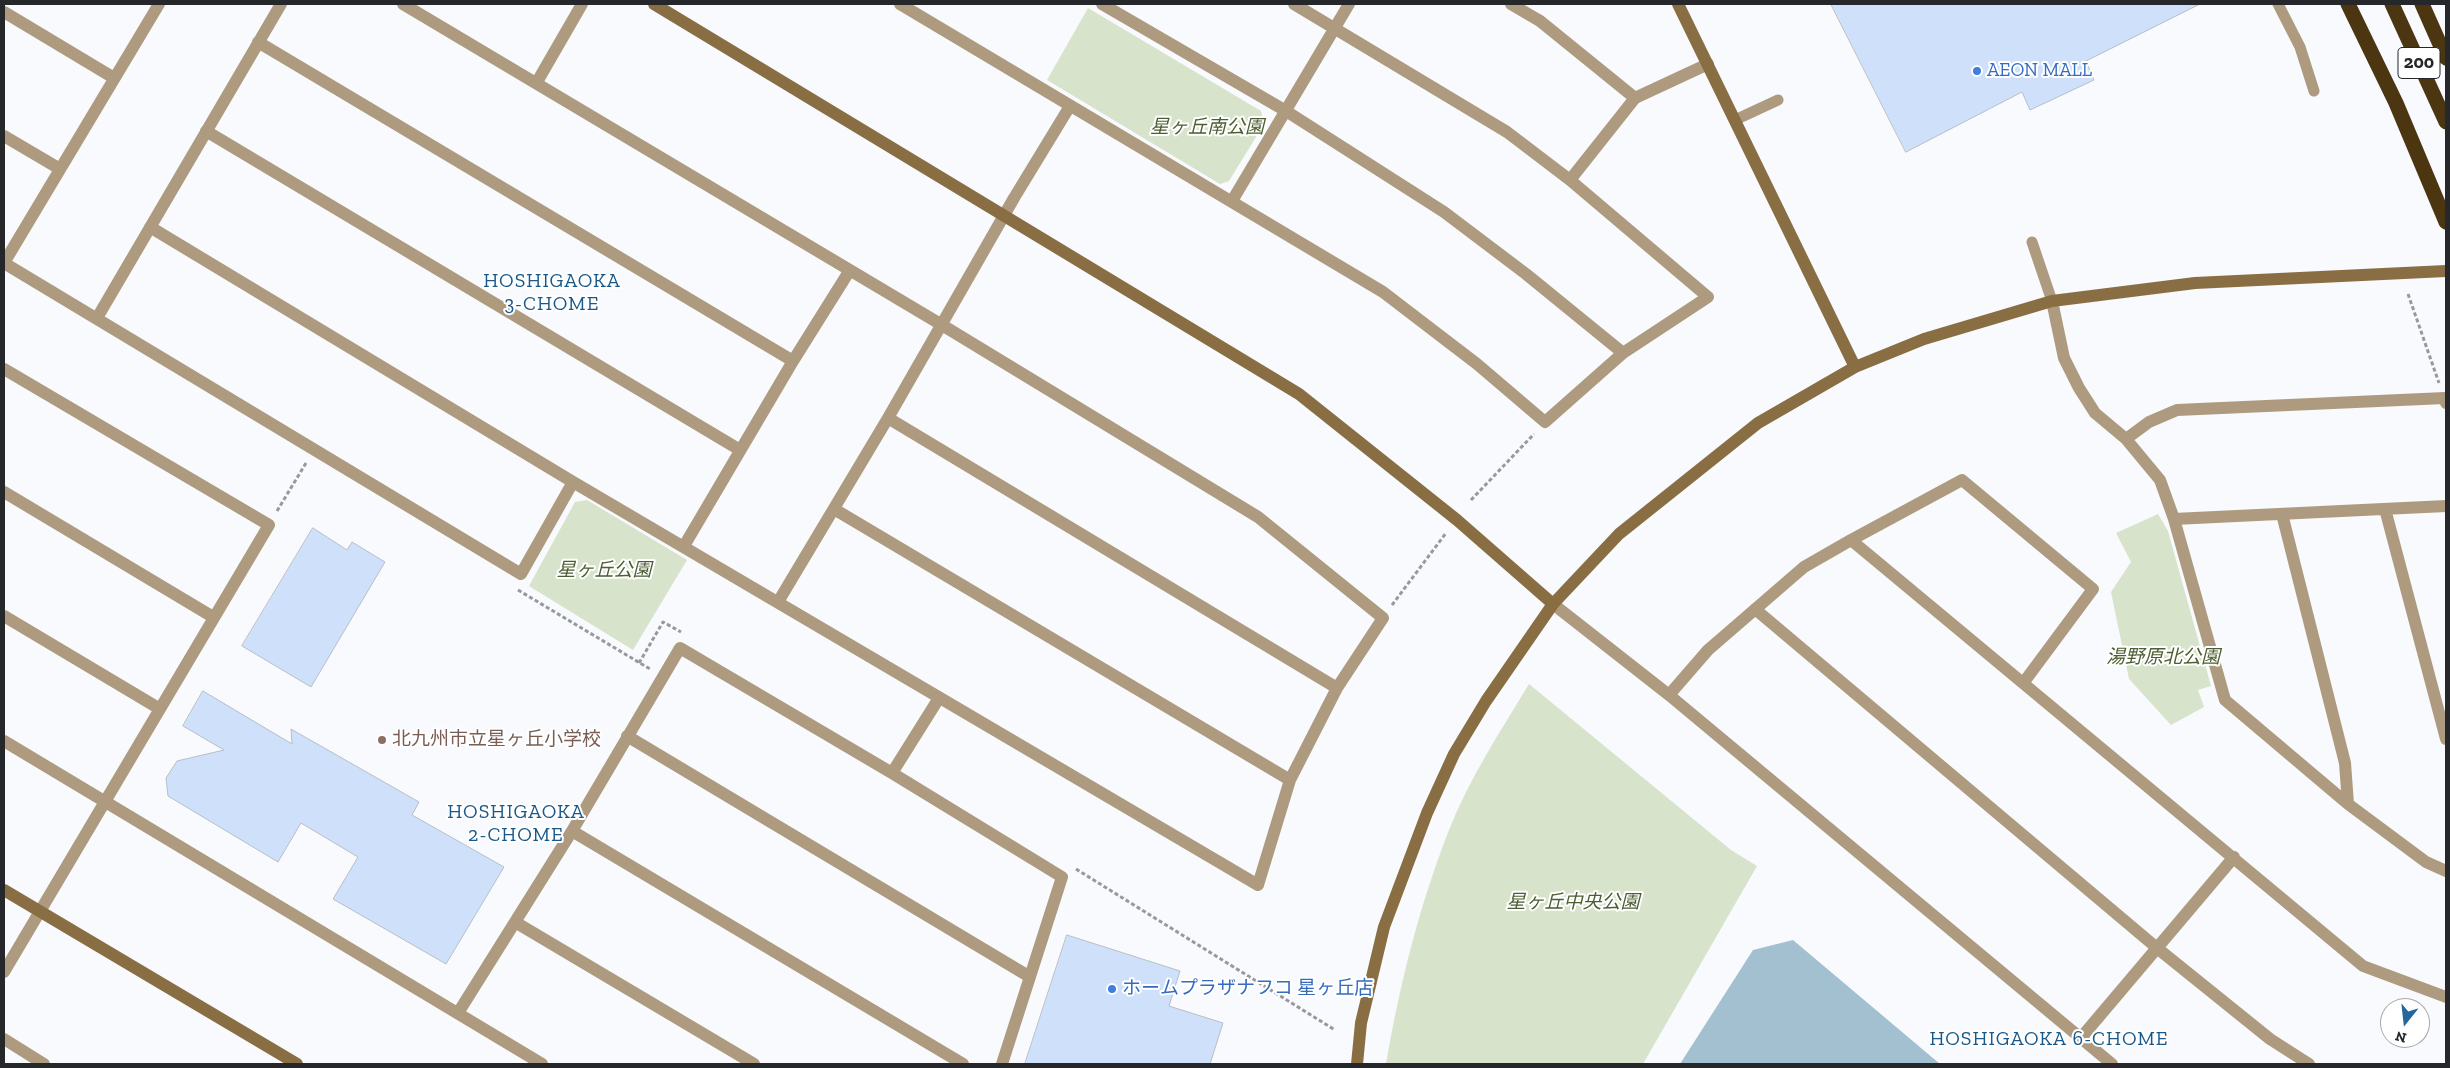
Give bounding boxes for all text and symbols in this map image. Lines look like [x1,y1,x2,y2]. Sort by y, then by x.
road number: 200 [2398,48,2440,78]
place label: AEON MALL [1987,60,2092,82]
marker: AEON MALL [1971,65,1983,77]
park label: 星ヶ丘南公園 [1150,117,1264,139]
district label: HOSHIGAOKA 3-CHOME [482,269,622,316]
park label: 星ヶ丘公園 [557,560,651,582]
park label: 湯野原北公園 [2106,647,2220,669]
place label: 北九州市立星ヶ丘小学校 [392,729,601,751]
marker: 北九州市立星ヶ丘小学校 [376,734,388,746]
district label: HOSHIGAOKA 2-CHOME [446,800,586,847]
park label: 星ヶ丘中央公園 [1507,892,1639,914]
place label: ホームプラザナフコ 星ヶ丘店 [1122,978,1373,1000]
marker: ホームプラザナフコ 星ヶ丘店 [1106,983,1118,995]
north arrow [2380,998,2430,1048]
district label: HOSHIGAOKA 6-CHOME [1927,1027,2171,1051]
text: N [2394,1027,2408,1047]

